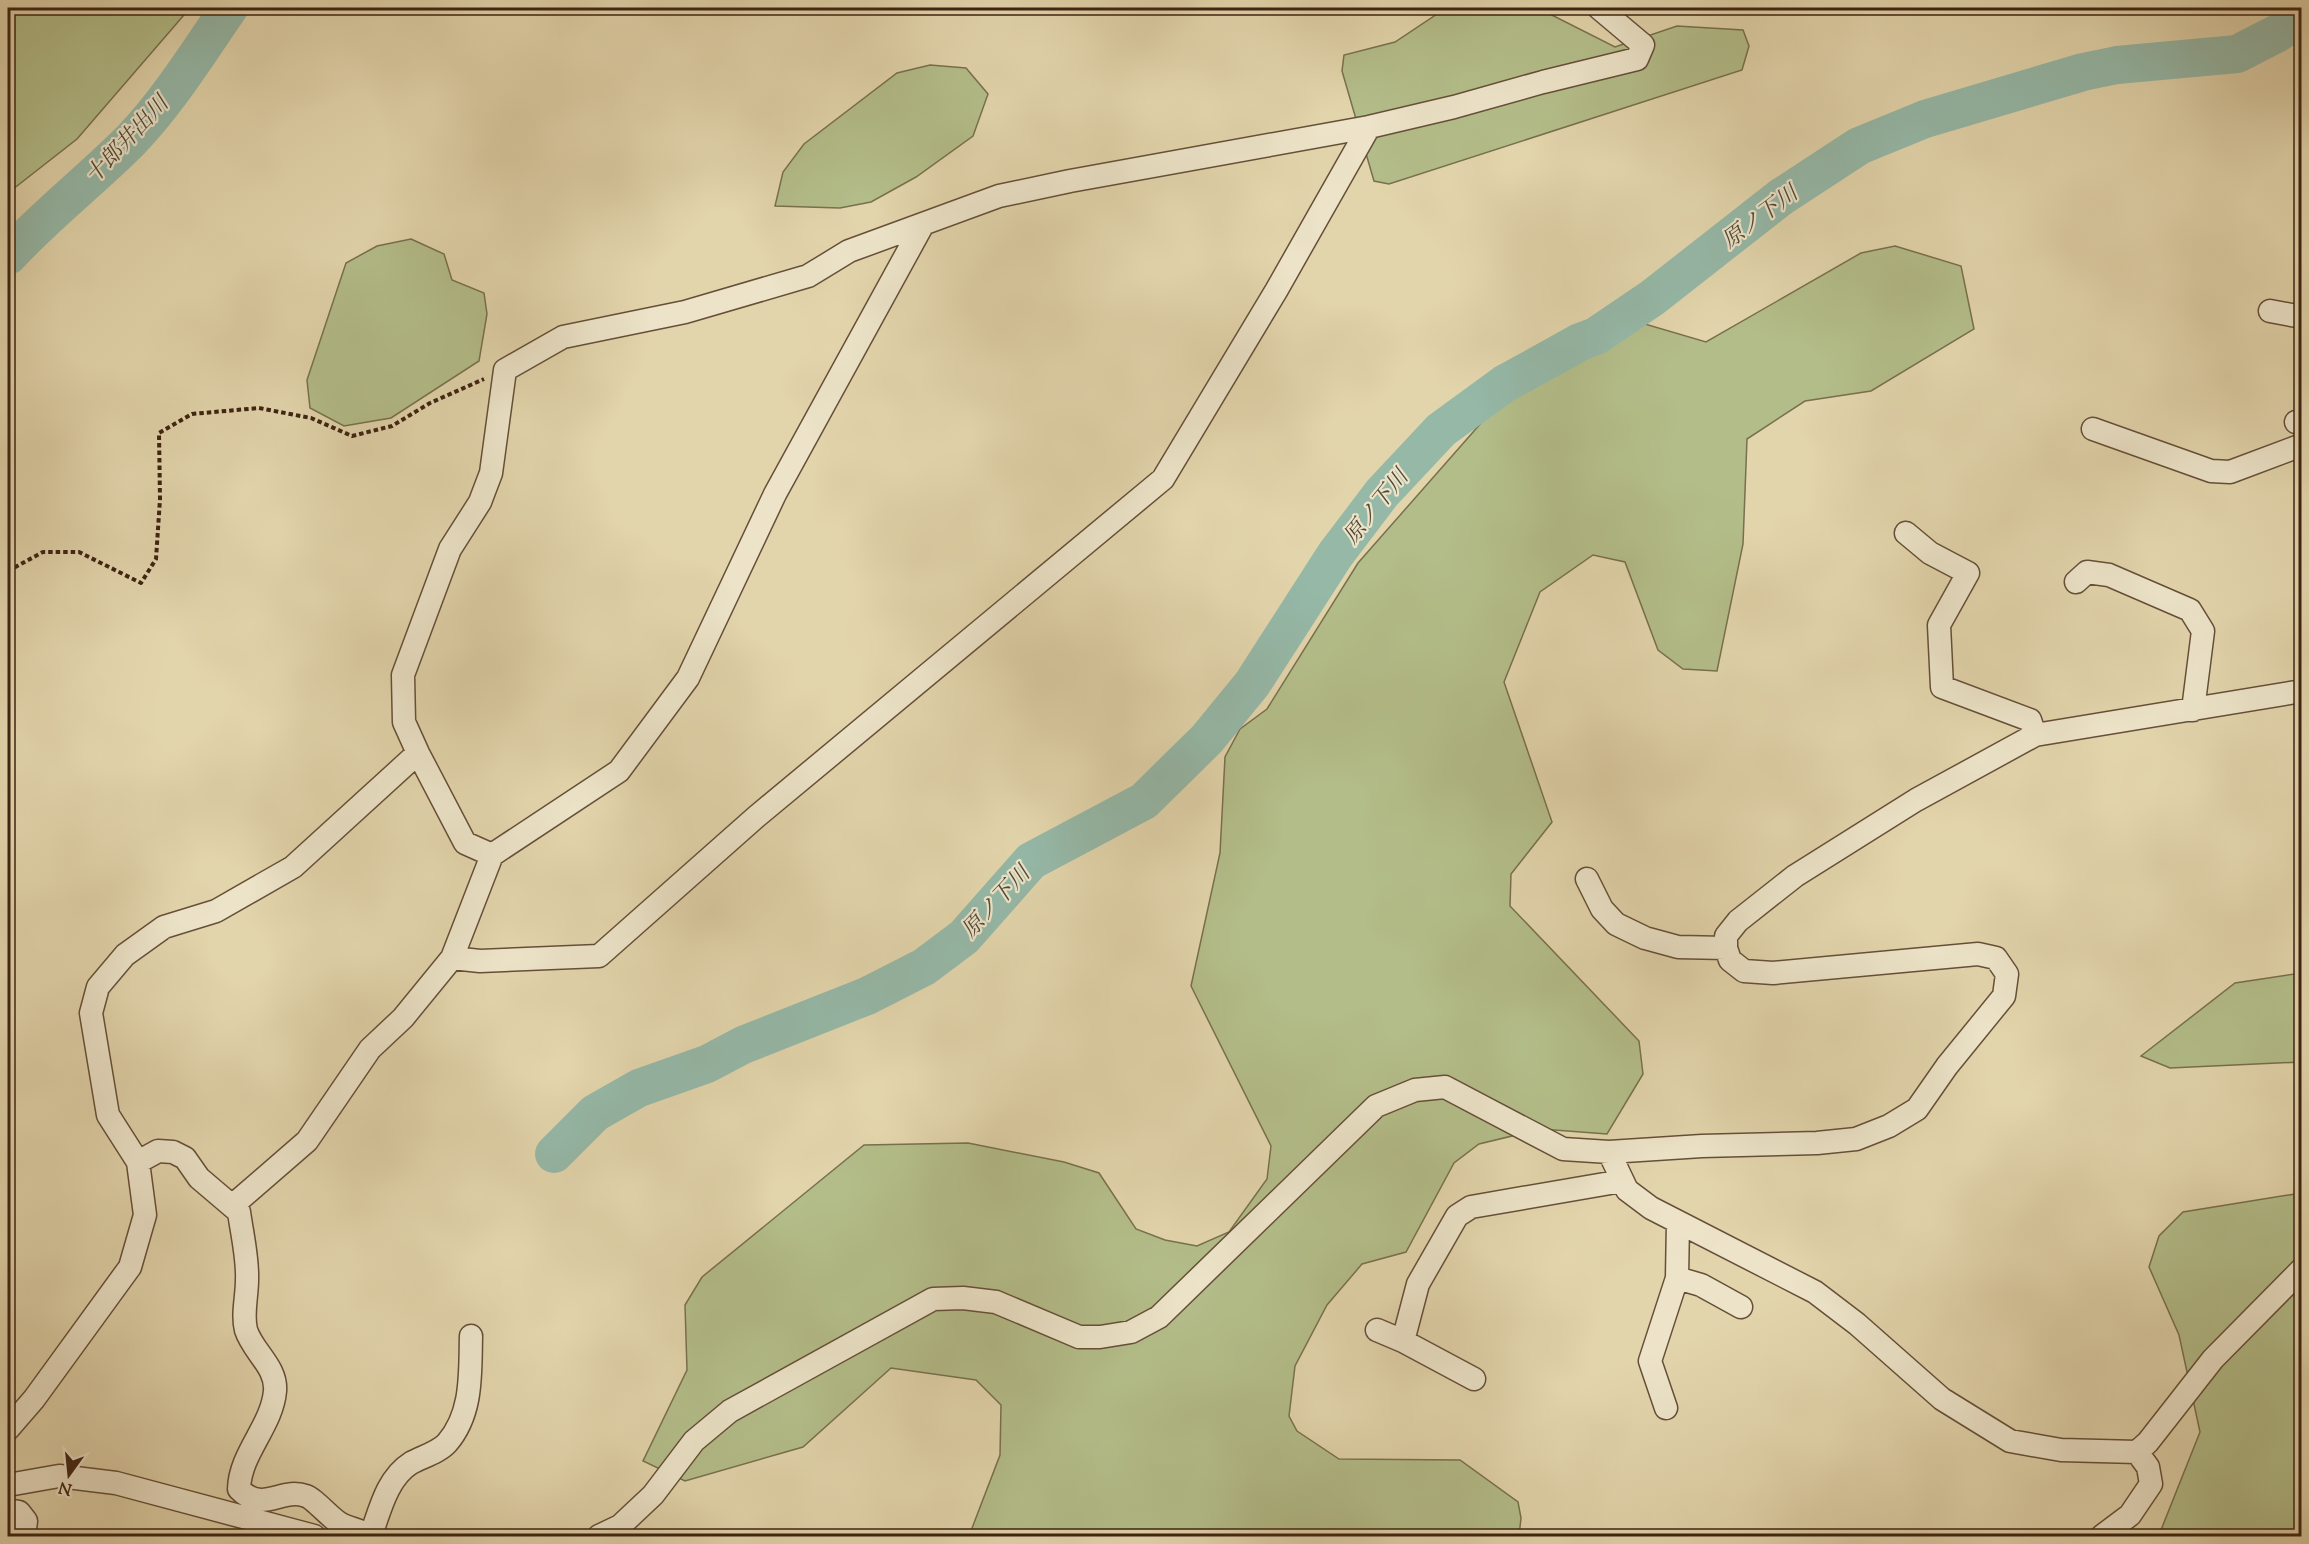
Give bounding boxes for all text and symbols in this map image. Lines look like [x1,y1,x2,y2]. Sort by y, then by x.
water label: 十郎井出川 [79,88,179,192]
water label: 原ノ下川 [1716,178,1807,258]
water label: 原ノ下川 [1337,462,1419,552]
water label: 原ノ下川 [955,858,1040,946]
north arrow [39,1445,99,1505]
text: N [56,1474,75,1500]

